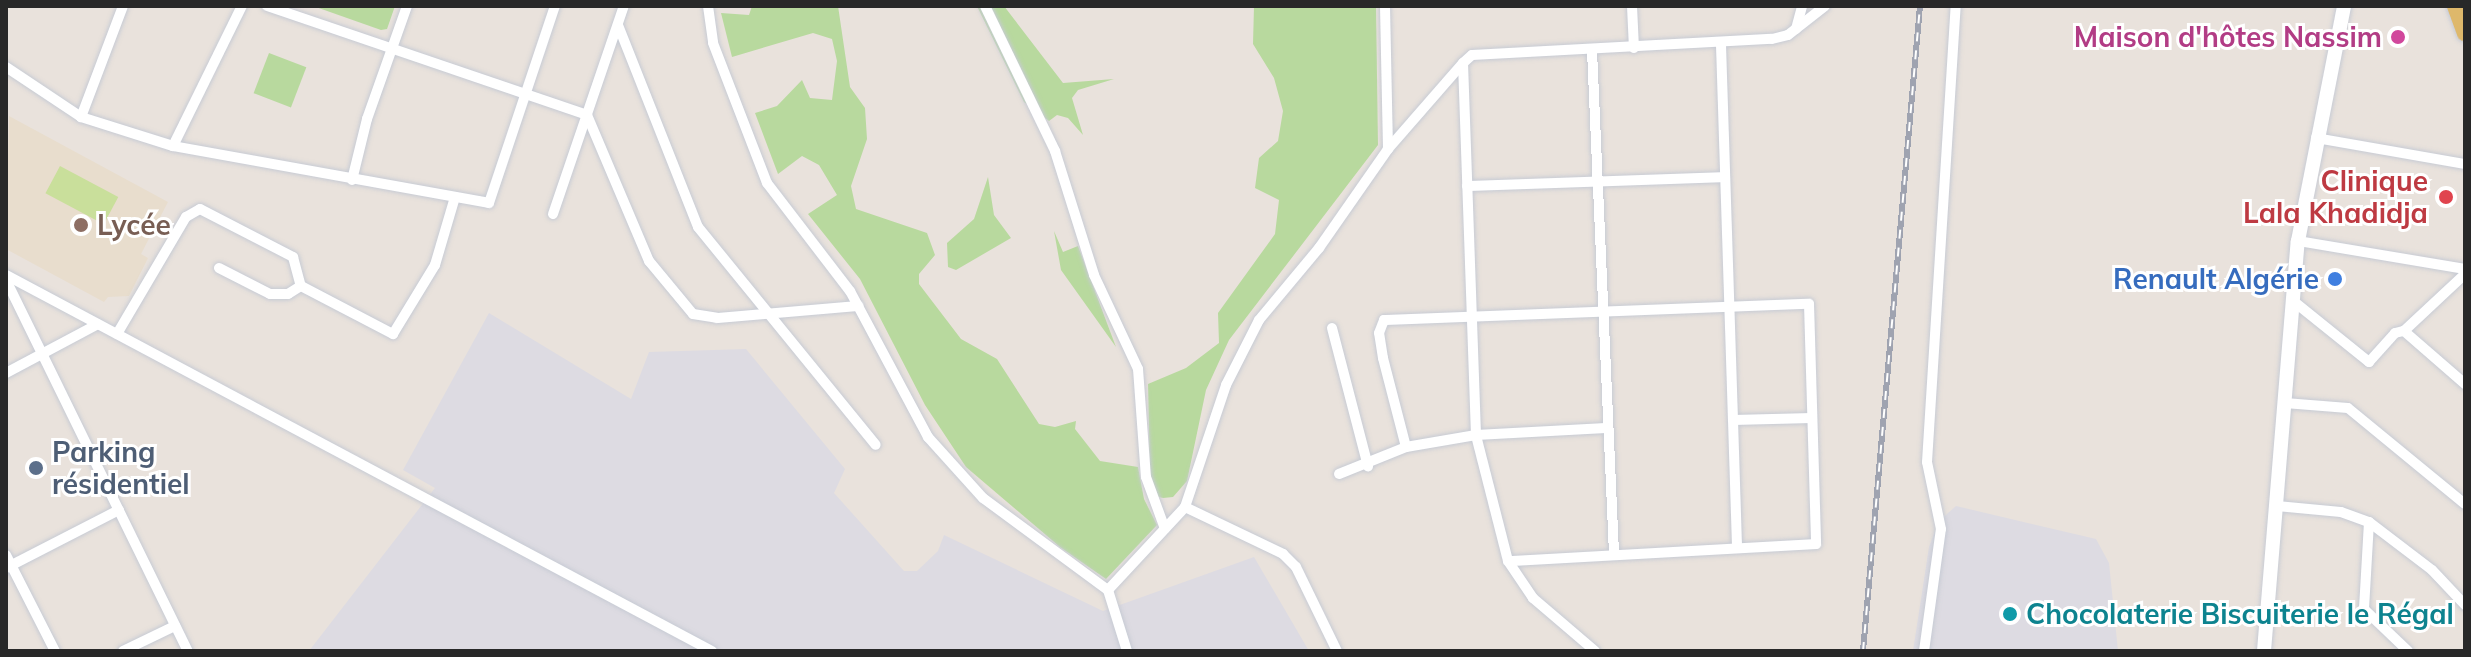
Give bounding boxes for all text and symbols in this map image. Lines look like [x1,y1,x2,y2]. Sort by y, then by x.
place label: Maison d'hôtes Nassim [2074,20,2382,54]
marker: Maison d'hôtes Nassim [2389,28,2407,46]
place label: Clinique Lala Khadidja [2243,164,2428,230]
marker: Clinique Lala Khadidja [2435,186,2457,208]
place label: Lycée [97,208,171,242]
marker: Lycée [72,216,90,234]
place label: Renault Algérie [2113,262,2319,296]
marker: Renault Algérie [2326,270,2344,288]
place label: Parking résidentiel [52,435,190,501]
marker: Parking résidentiel [27,459,45,477]
place label: Chocolaterie Biscuiterie le Régal [2026,597,2454,631]
marker: Chocolaterie Biscuiterie le Régal [2001,605,2019,623]

